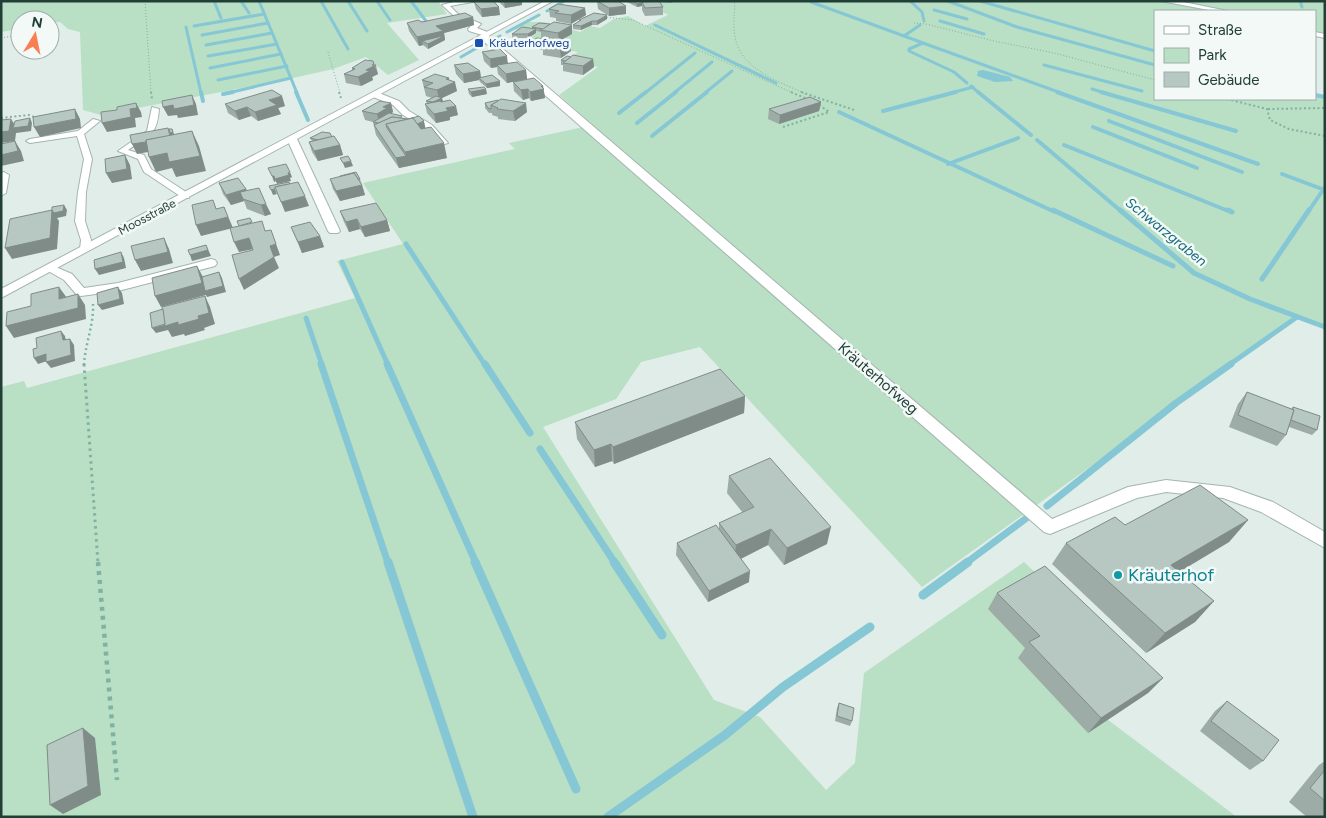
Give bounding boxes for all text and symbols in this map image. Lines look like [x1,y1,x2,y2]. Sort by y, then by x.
north arrow [10,10,60,60]
legend [1154,10,1316,100]
text: N [30,13,44,32]
text: Straße [1198,21,1242,39]
place label: Kräuterhofweg [489,36,569,50]
marker: Kräuterhofweg [473,37,485,49]
text: Park [1198,46,1227,64]
text: Gebäude [1198,71,1259,89]
water label: Schwarzgraben [1122,194,1210,270]
street label: Moosstraße [116,196,179,238]
street label: Kräuterhofweg [834,338,922,418]
place label: Kräuterhof [1128,564,1214,586]
marker: Kräuterhof [1112,569,1124,581]

